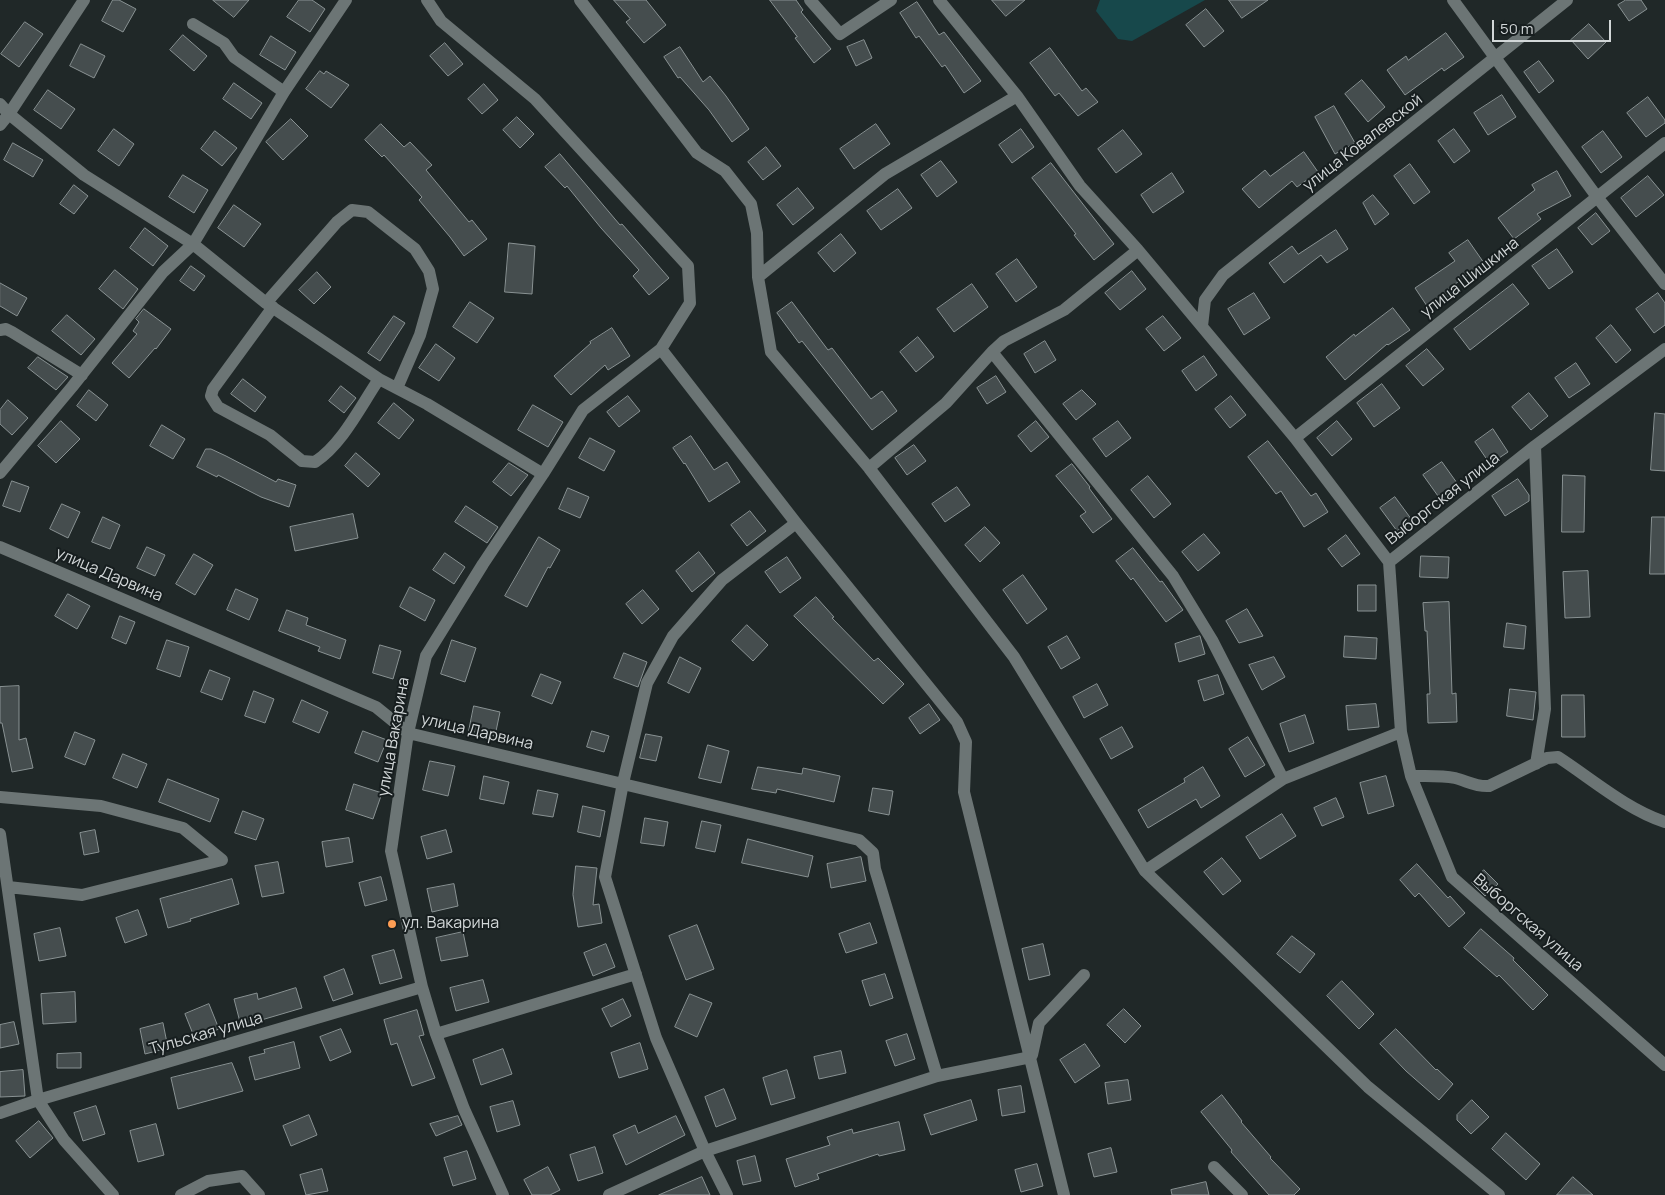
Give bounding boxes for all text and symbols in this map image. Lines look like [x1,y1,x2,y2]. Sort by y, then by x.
scale bar [1495,10,1614,42]
text: 50 m [1500,18,1534,39]
street label: улица Ковалевской [1299,90,1427,196]
street label: улица Шишкина [1417,234,1523,322]
street label: Выборгская улица [1382,449,1504,549]
street label: улица Дарвина [53,544,165,606]
street label: улица Вакарина [374,676,414,798]
street label: улица Дарвина [419,710,535,754]
street label: Выборгская улица [1469,870,1587,976]
place label: ул. Вакарина [402,914,499,934]
marker: ул. Вакарина [386,918,398,930]
street label: Тульская улица [147,1009,265,1059]

